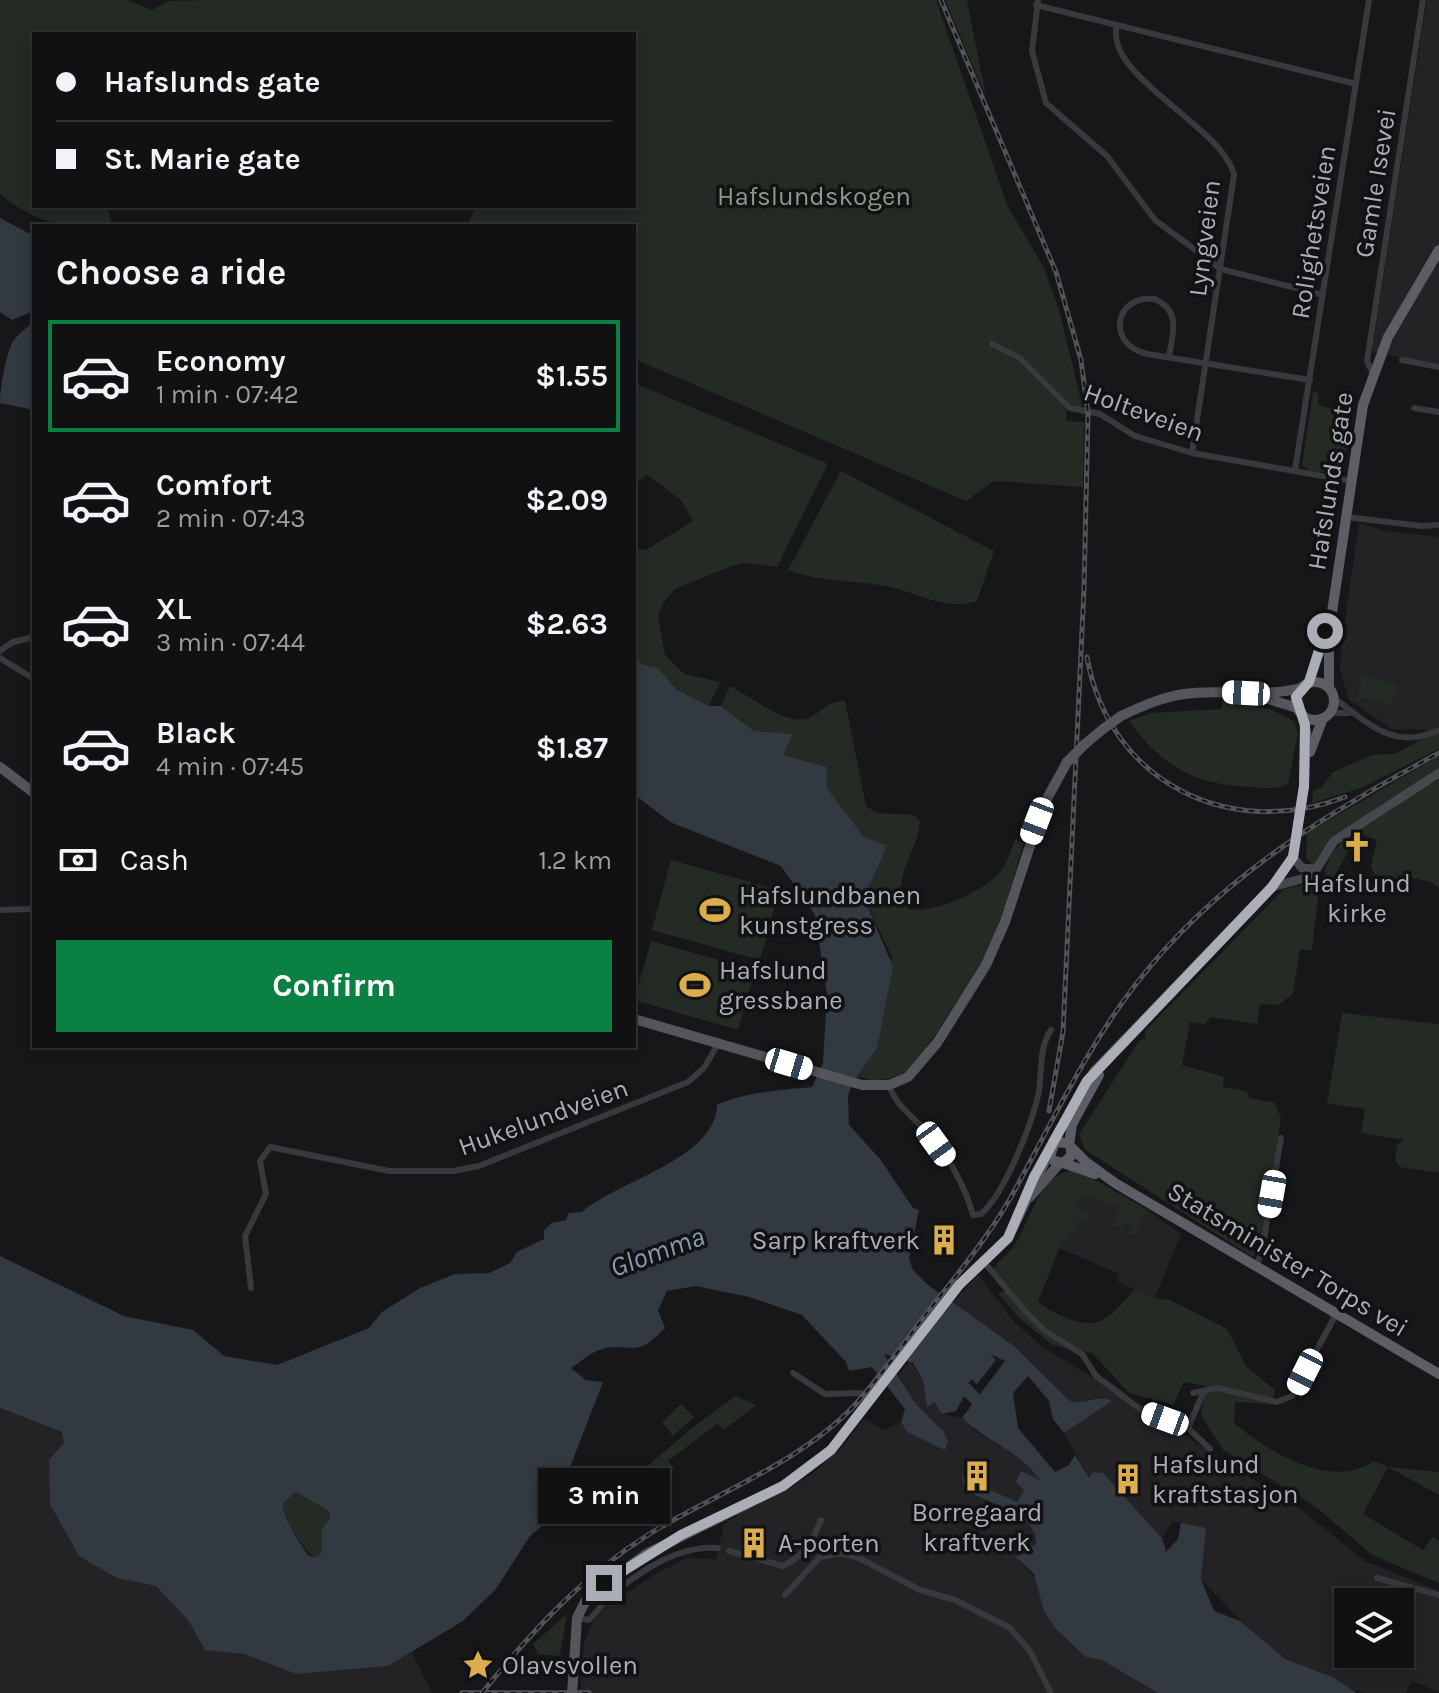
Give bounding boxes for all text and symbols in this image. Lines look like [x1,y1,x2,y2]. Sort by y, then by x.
text: Hafslunds gate [104,64,320,100]
street label: Gamle Isevei [1348,106,1403,260]
text: St. Marie gate [104,141,301,177]
street label: Rolighetsveien [1284,143,1343,321]
street label: Lyngveien [1182,178,1227,298]
park label: Hafslundskogen [717,181,911,212]
text: Choose a ride [56,251,286,293]
icon: car [60,340,132,412]
text: Economy [156,343,286,379]
text: $1.55 [535,358,608,394]
street label: Holteveien [1080,376,1208,448]
text: 1 min · 07:42 [156,379,299,410]
street label: Hafslunds gate [1301,390,1360,572]
icon: car [60,464,132,536]
text: Comfort [156,467,272,503]
text: $2.09 [525,482,608,518]
text: 2 min · 07:43 [156,503,306,534]
icon: car [60,588,132,660]
text: XL [156,591,191,627]
text: $2.63 [526,606,608,642]
route start [1307,613,1343,649]
text: 3 min · 07:44 [156,627,305,658]
car [1221,680,1271,706]
icon: car [60,712,132,784]
text: Black [156,715,236,751]
text: $1.87 [536,730,608,766]
text: 4 min · 07:45 [156,751,304,782]
car [1017,794,1057,848]
church icon: Hafslund kirke [1340,830,1374,864]
icon: cash [56,838,100,882]
text: Cash [120,842,189,878]
text: 1.2 km [539,845,612,876]
place label: Hafslund kirke [1303,868,1411,929]
place label: Hafslundbanen kunstgress [739,880,921,941]
sports icon: Hafslundbanen kunstgress [698,893,732,927]
button: Confirm [56,940,612,1032]
place label: Hafslund gressbane [719,955,843,1016]
sports icon: Hafslund gressbane [678,968,712,1002]
car [763,1046,815,1082]
street label: Hukelundveien [454,1072,632,1163]
car [912,1118,960,1170]
car [1256,1168,1288,1220]
street label: Statsminister Torps vei [1162,1175,1414,1344]
water label: Glomma [605,1219,709,1284]
building icon: Sarp kraftverk [927,1223,961,1257]
place label: Sarp kraftverk [752,1225,920,1256]
car [1283,1345,1327,1399]
car [1138,1400,1192,1438]
place label: Hafslund kraftstasjon [1152,1449,1299,1510]
building icon: Borregaard kraftverk [960,1459,994,1493]
building icon: Hafslund kraftstasjon [1111,1462,1145,1496]
callout: 3 min [538,1467,670,1523]
text: 3 min [568,1480,640,1511]
place label: Borregaard kraftverk [912,1497,1042,1558]
building icon: A-porten [737,1526,771,1560]
place label: A-porten [778,1528,880,1559]
route end [586,1565,622,1601]
map controls [1334,1588,1414,1668]
button: layers [1334,1588,1414,1668]
place icon: Olavsvollen [461,1648,495,1682]
place label: Olavsvollen [502,1650,638,1681]

